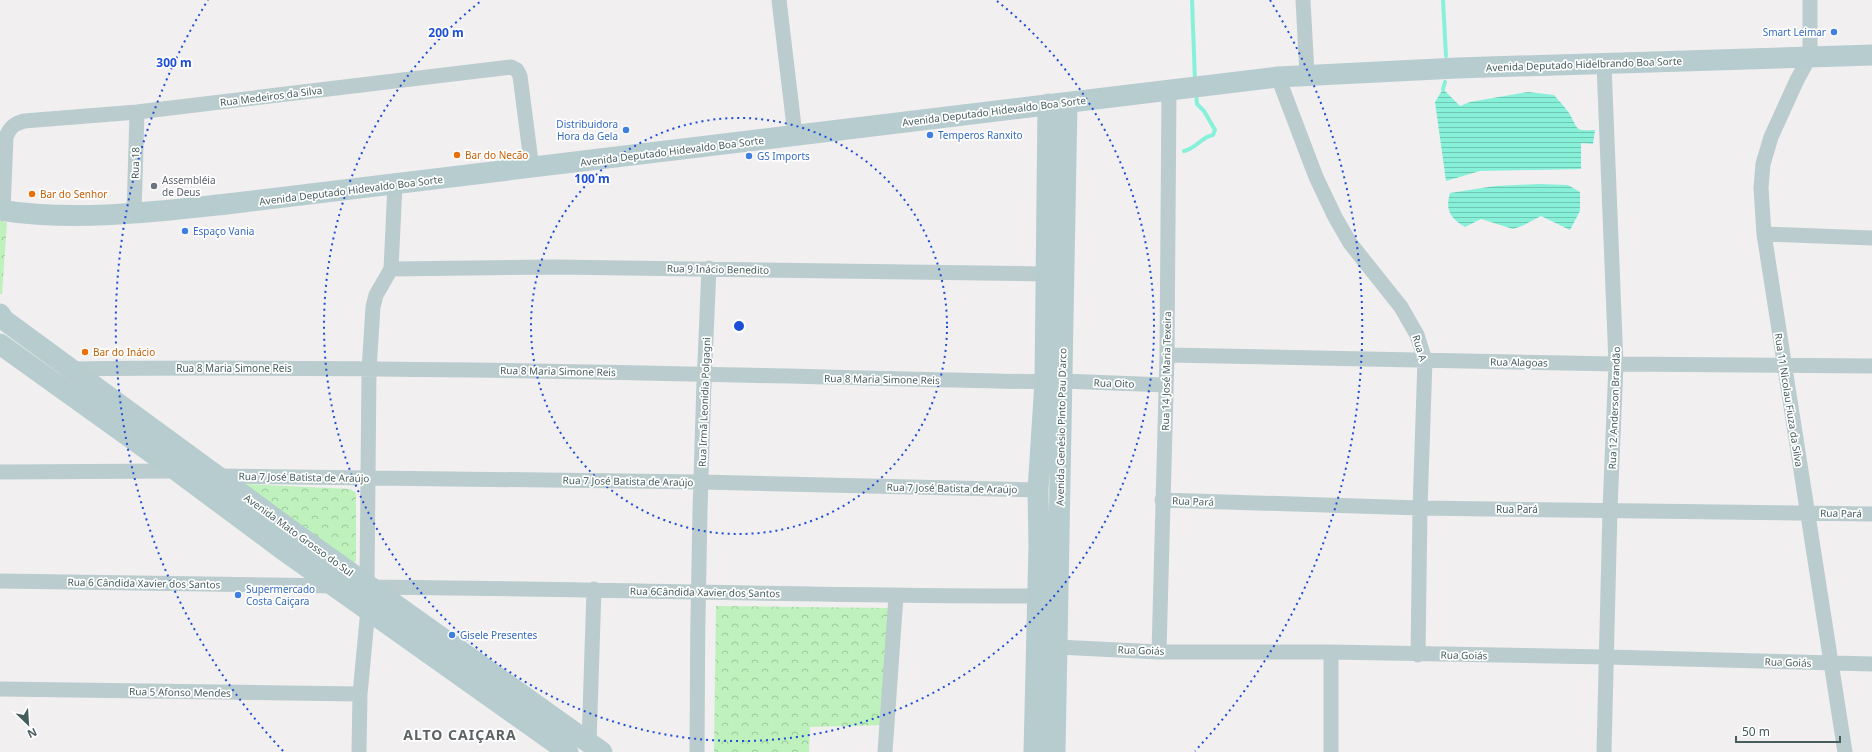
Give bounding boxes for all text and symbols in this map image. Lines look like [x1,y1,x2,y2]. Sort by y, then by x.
text: 200 m [428,24,464,41]
place label: Smart Leimar [1763,25,1826,39]
marker: Smart Leimar [1829,27,1839,37]
text: 300 m [156,54,192,71]
street label: Avenida Deputado Hidelbrando Boa Sorte [1486,54,1683,74]
street label: Rua Medeiros da Silva [219,83,323,109]
street label: Avenida Deputado Hidevaldo Boa Sorte [901,93,1087,129]
place label: Distribuidora Hora da Gela [556,117,618,143]
marker: Distribuidora Hora da Gela [621,125,631,135]
place label: Temperos Ranxito [938,128,1023,142]
marker: Temperos Ranxito [925,130,935,140]
street label: Avenida Deputado Hidevaldo Boa Sorte [579,133,765,169]
street label: Rua 18 [128,147,142,179]
place label: Bar do Necão [465,148,528,162]
place label: GS Imports [757,149,810,163]
marker: Bar do Necão [452,150,462,160]
marker: GS Imports [744,151,754,161]
text: 100 m [574,170,610,187]
street label: Avenida Deputado Hidevaldo Boa Sorte [258,172,444,208]
place label: Assembléia de Deus [162,173,216,199]
marker: Assembléia de Deus [149,181,159,191]
place label: Bar do Senhor [40,187,107,201]
marker: Bar do Senhor [27,189,37,199]
place label: Espaço Vania [193,224,254,238]
marker: Espaço Vania [180,226,190,236]
street label: Rua 9 Inácio Benedito [667,261,769,277]
street label: Rua 14 José Maria Texeira [1158,311,1174,431]
centre of rings [732,319,746,333]
street label: Rua 11 Nicolau Fiuza da Silva [1772,332,1806,468]
street label: Rua A [1409,333,1431,364]
street label: Rua Irmã Leonidia Polgagni [695,337,713,467]
place label: Bar do Inácio [93,345,155,359]
street label: Rua 12 Anderson Brandão [1605,346,1623,470]
marker: Bar do Inácio [80,347,90,357]
street label: Avenida Genésio Pinto Pau D'arco [1053,348,1069,506]
street label: Rua Alagoas [1490,354,1548,370]
street label: Rua 8 Maria Simone Reis [176,361,292,375]
street label: Rua 8 Maria Simone Reis [500,363,616,379]
street label: Rua 8 Maria Simone Reis [824,371,940,387]
street label: Rua Oito [1093,375,1135,391]
street label: Rua 7 José Batista de Araújo [238,469,370,485]
street label: Rua 7 José Batista de Araújo [562,473,694,489]
street label: Rua 7 José Batista de Araújo [886,480,1018,496]
street label: Avenida Mato Grosso do Sul [242,491,356,579]
street label: Rua Pará [1172,493,1214,509]
street label: Rua Pará [1496,502,1538,516]
street label: Rua Pará [1820,506,1862,520]
street label: Rua 6 Cândida Xavier dos Santos [67,575,221,591]
place label: Supermercado Costa Caiçara [246,582,315,608]
street label: Rua 6Cândida Xavier dos Santos [630,584,780,600]
marker: Supermercado Costa Caiçara [233,590,243,600]
place label: Gisele Presentes [460,628,538,642]
marker: Gisele Presentes [447,630,457,640]
street label: Rua Goiás [1117,642,1165,658]
street label: Rua Goiás [1440,648,1488,662]
street label: Rua Goiás [1764,654,1812,670]
street label: Rua 5 Afonso Mendes [129,684,231,700]
north arrow [8,704,48,744]
scale bar [1736,718,1840,744]
text: 50 m [1742,723,1770,740]
text: N [25,725,40,742]
district label: ALTO CAIÇARA [403,725,517,744]

